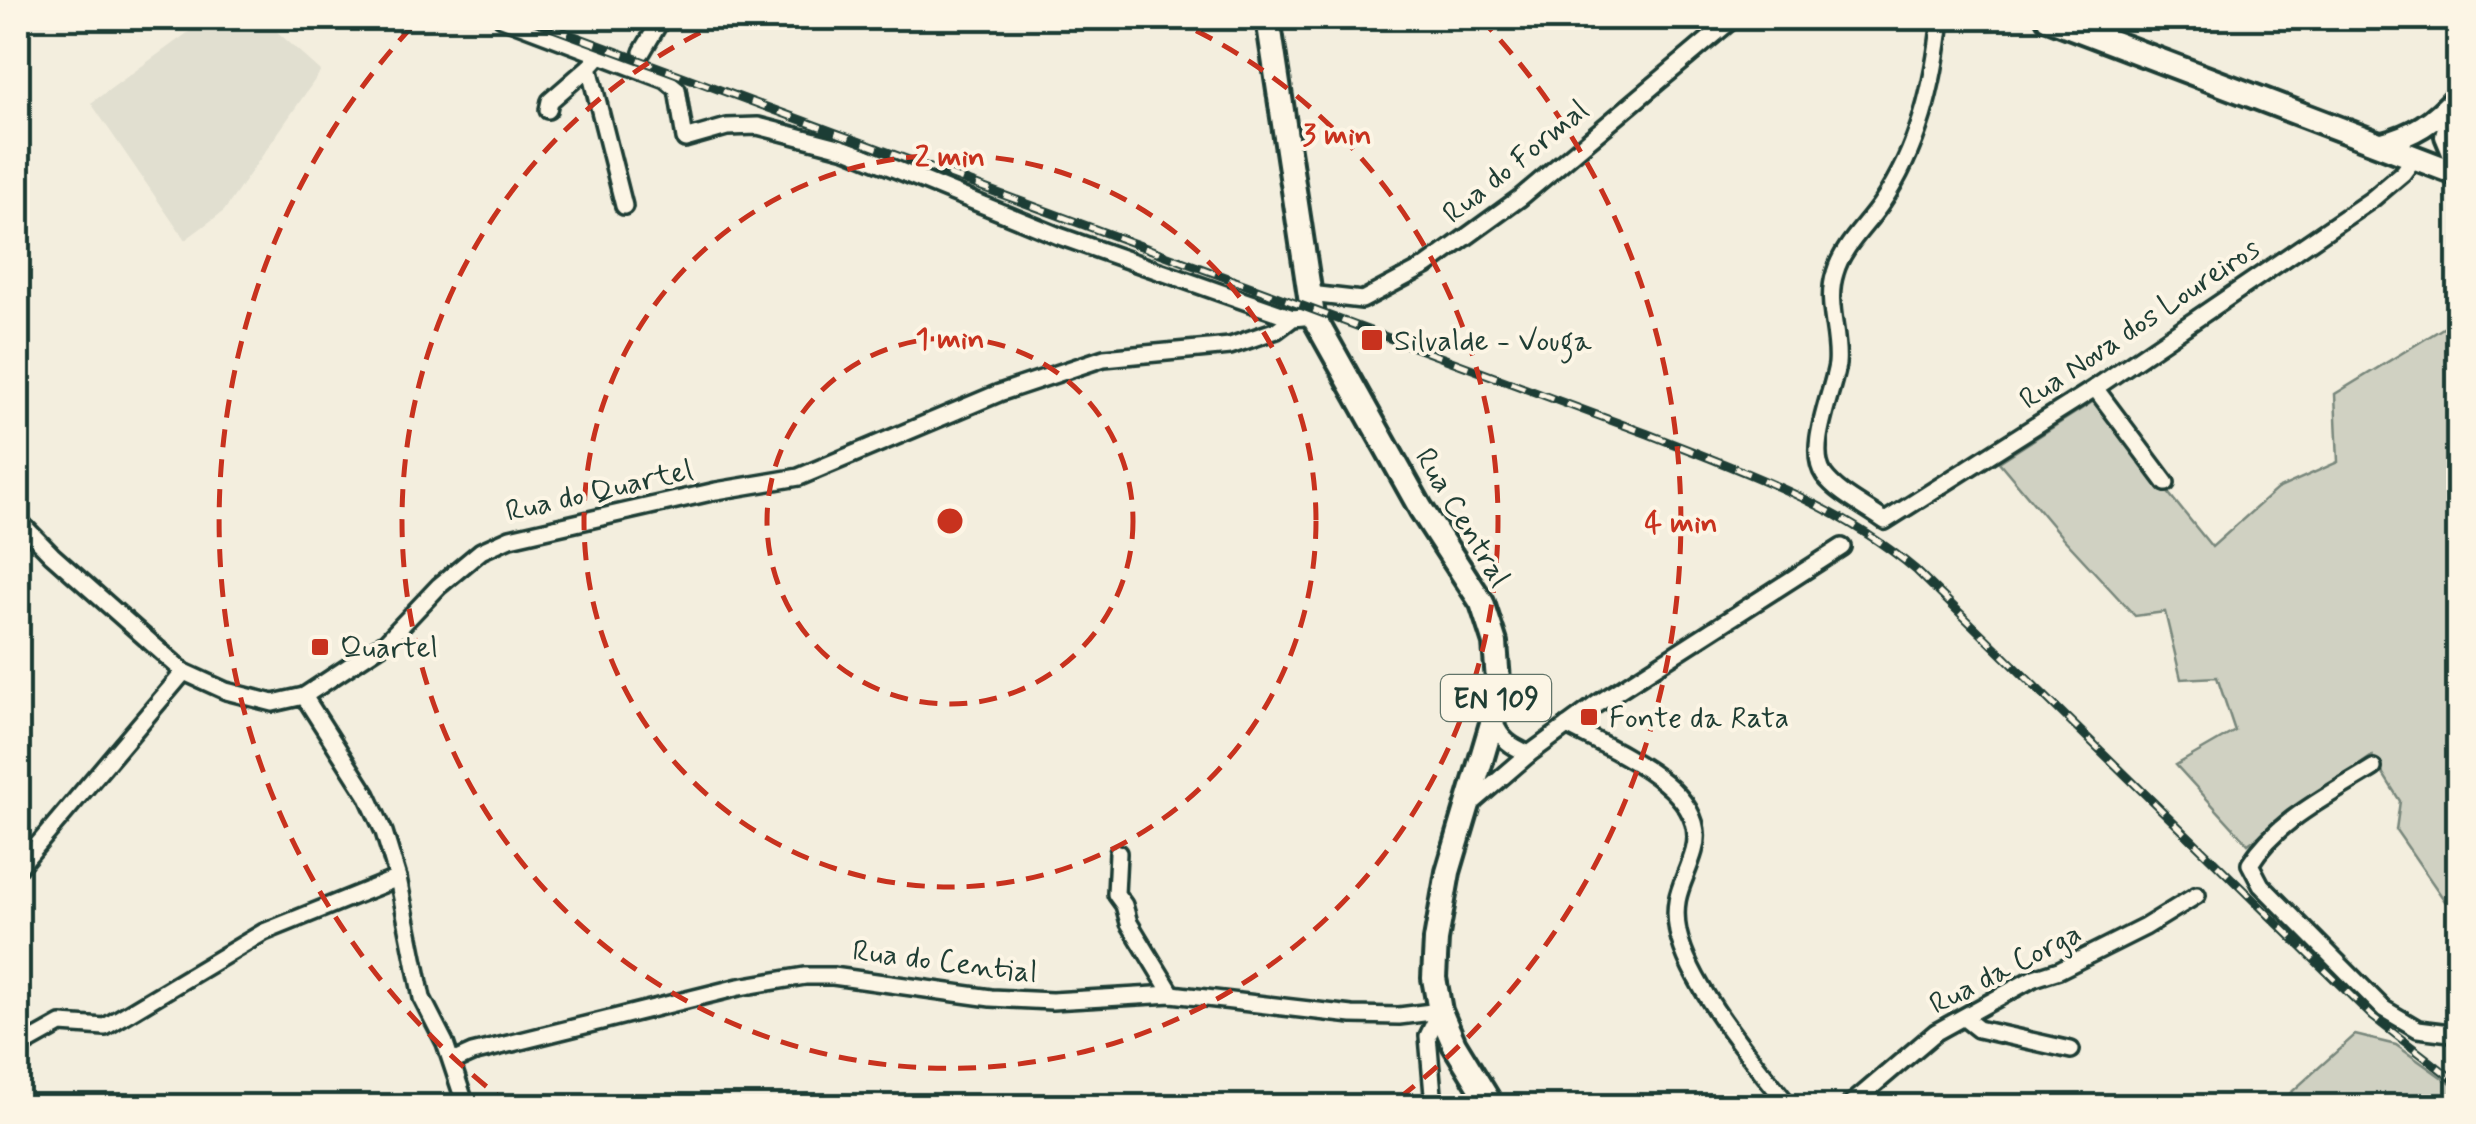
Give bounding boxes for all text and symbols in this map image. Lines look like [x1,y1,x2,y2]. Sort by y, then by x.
street label: Rua do Formal [1435,91,1597,233]
text: 3 min [1302,116,1372,155]
text: 2 min [915,138,985,177]
street label: Rua Nova dos Loureiros [2012,229,2268,419]
text: 1 min [915,320,985,359]
place label: Silvalde - Vouga [1394,322,1593,364]
marker: Silvalde - Vouga [1359,327,1385,353]
street label: Rua Central [1405,441,1518,594]
street label: Rua do Quartel [502,451,697,532]
centre of rings [932,503,968,539]
text: 4 min [1644,504,1718,543]
place label: Quartel [340,629,438,668]
marker: Quartel [309,636,331,658]
road number: EN 109 [1441,675,1551,721]
place label: Fonte da Rata [1609,699,1789,738]
marker: Fonte da Rata [1578,706,1600,728]
street label: Rua da Corga [1923,914,2088,1024]
street label: Rua do Cential [850,932,1040,993]

